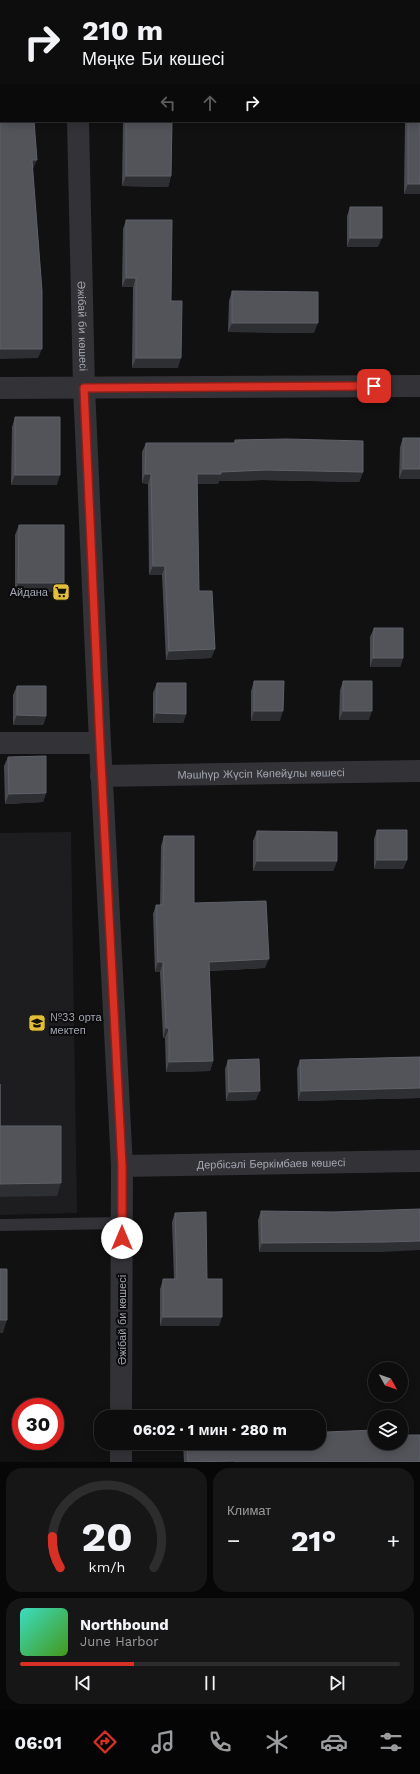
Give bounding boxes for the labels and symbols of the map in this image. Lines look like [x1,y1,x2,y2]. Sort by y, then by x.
street label: Әжібай би көшесі [75,281,90,371]
pin [357,369,391,403]
supermarket icon: Айдана [51,582,71,602]
place label: Айдана [10,586,49,599]
street label: Мәшһүр Жүсіп Көпейұлы көшесі [177,766,345,782]
place label: №33 орта мектеп [50,1011,103,1037]
school or university icon: №33 орта мектеп [27,1013,47,1033]
street label: Дербісәлі Беркімбаев көшесі [197,1156,345,1172]
position arrow [101,1217,143,1259]
street label: Әжібай би көшесі [116,1275,129,1365]
north arrow [368,1362,408,1402]
speed limit sign: 30 [12,1398,64,1450]

